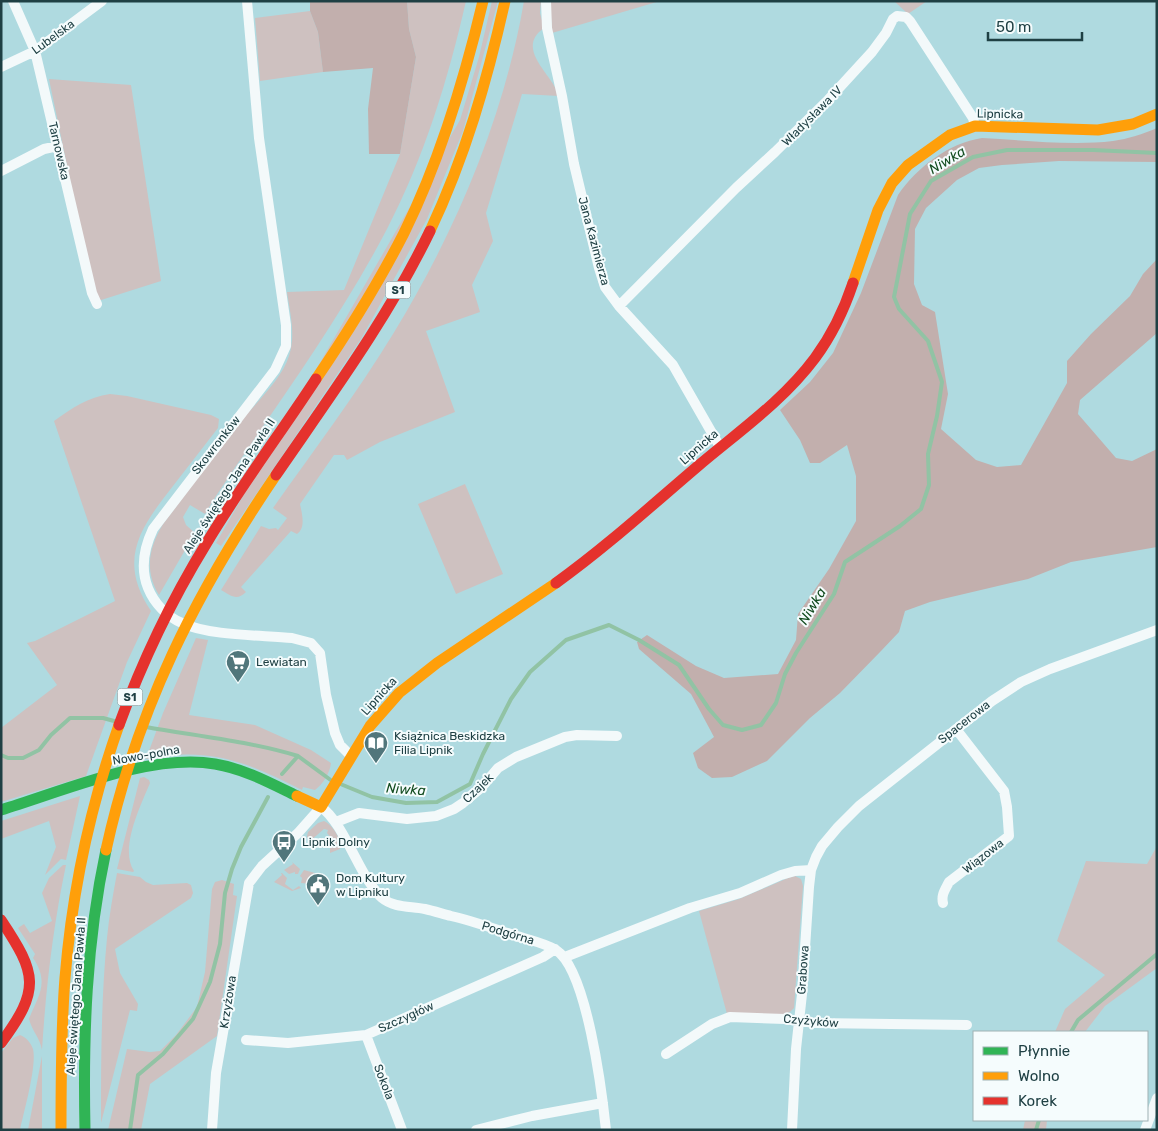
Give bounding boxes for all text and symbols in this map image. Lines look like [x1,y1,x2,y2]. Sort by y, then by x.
scale bar [988,10,1082,42]
street label: Lubelska [29,17,77,57]
text: 50 m [996,18,1031,36]
street label: Władysława IV [779,83,845,149]
street label: Lipnicka [977,107,1023,121]
street label: Tarnowska [46,121,72,181]
water label: Niwka [926,143,969,178]
street label: Jana Kazimierza [575,195,613,287]
road number: S1 [386,282,410,298]
street label: Skowronków [189,413,243,477]
street label: Aleje świętego Jana Pawła II [180,416,278,556]
street label: Lipnicka [677,427,721,467]
water label: Niwka [795,585,830,628]
supermarket icon: Lewiatan [225,649,251,683]
place label: Lewiatan [256,655,307,669]
street label: Lipnicka [358,674,400,718]
road number: S1 [118,689,142,706]
street label: Spacerowa [935,697,993,747]
place label: Książnica Beskidzka Filia Lipnik [394,729,505,757]
library icon: Książnica Beskidzka Filia Lipnik [363,730,389,764]
street label: Nowo-polna [111,742,181,768]
street label: Czajek [460,770,497,806]
water label: Niwka [386,780,426,799]
bus stop icon: Lipnik Dolny [271,829,297,863]
place label: Lipnik Dolny [302,835,370,849]
street label: Wiązowa [960,836,1006,876]
place label: Dom Kultury w Lipniku [336,871,405,899]
public building icon: Dom Kultury w Lipniku [305,872,331,906]
street label: Aleje świętego Jana Pawła II [63,917,89,1075]
street label: Podgórna [480,918,536,948]
street label: Grabowa [794,945,812,995]
street label: Krzyżowa [217,975,239,1029]
street label: Szczygłów [376,998,436,1035]
street label: Czyżyków [783,1012,840,1030]
legend [973,1031,1148,1121]
text: Płynnie [1018,1042,1070,1060]
street label: Sokola [371,1062,397,1102]
text: Wolno [1018,1067,1060,1085]
text: Korek [1018,1092,1057,1110]

